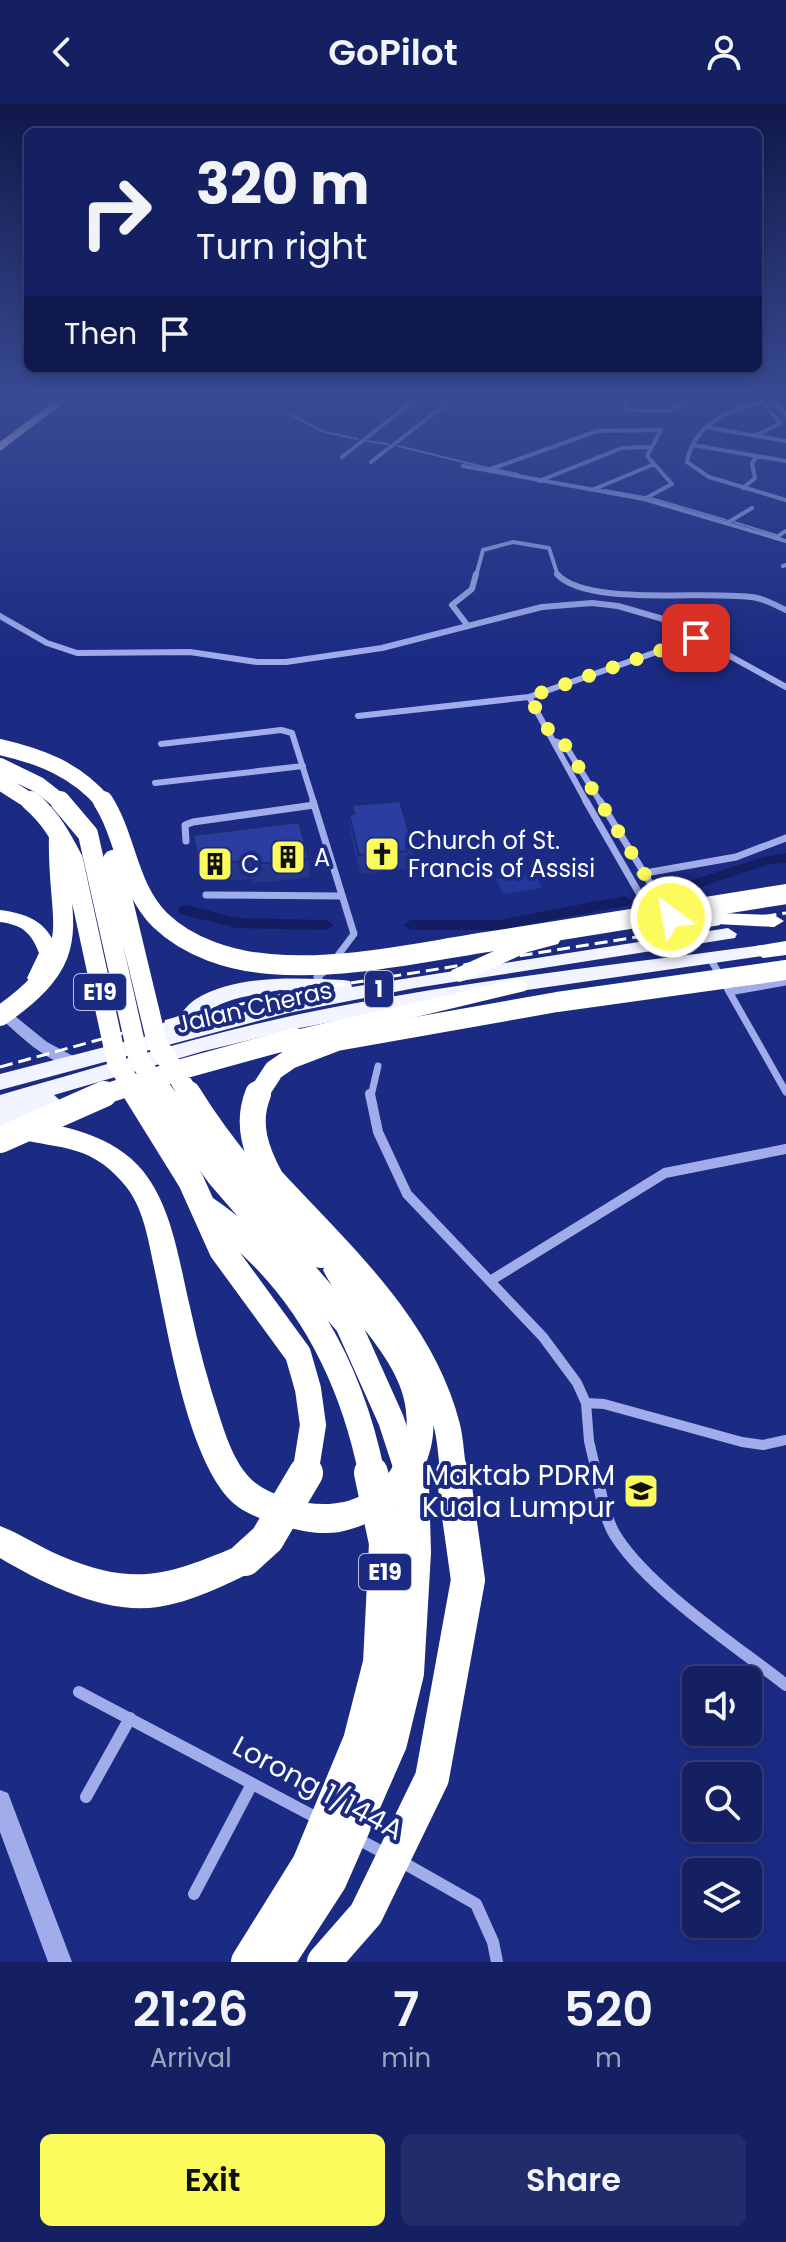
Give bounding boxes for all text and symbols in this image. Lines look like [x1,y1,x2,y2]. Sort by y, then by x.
text: GoPilot [328,27,458,78]
icon: back [40,30,84,74]
icon: person [702,30,746,74]
text: 320 m [196,145,370,224]
icon: right [64,160,168,264]
text: Turn right [196,221,367,272]
text: Then [64,312,137,355]
icon: arrive [153,312,197,356]
pin [662,604,730,672]
icon: arrive [674,616,718,660]
place label: Church of St. Francis of Assisi [408,824,595,885]
church icon: Church of St. Francis of Assisi [363,835,401,873]
building icon: A [269,838,307,876]
place label: A [314,841,330,874]
building icon: C [196,845,234,883]
place label: C [241,848,260,881]
position arrow [629,875,713,959]
road number: 1 [365,971,393,1007]
street label: Jalan Cheras [173,973,335,1041]
road number: E19 [74,974,126,1010]
place label: Maktab PDRM Kuala Lumpur [422,1456,615,1527]
school or university icon: Maktab PDRM Kuala Lumpur [622,1472,660,1510]
road number: E19 [359,1554,411,1590]
map controls [682,1666,762,1938]
button: sound [682,1666,762,1746]
street label: Lorong 1/144A [226,1727,410,1849]
button: search [682,1762,762,1842]
button: layers [682,1858,762,1938]
text: 21:26 [133,1976,249,2043]
text: 7 [393,1976,419,2043]
text: 520 [564,1976,653,2043]
text: Arrival [150,2040,232,2076]
text: min [381,2040,431,2076]
text: m [595,2040,622,2076]
button: Exit [40,2134,385,2226]
button: Share [401,2134,746,2226]

